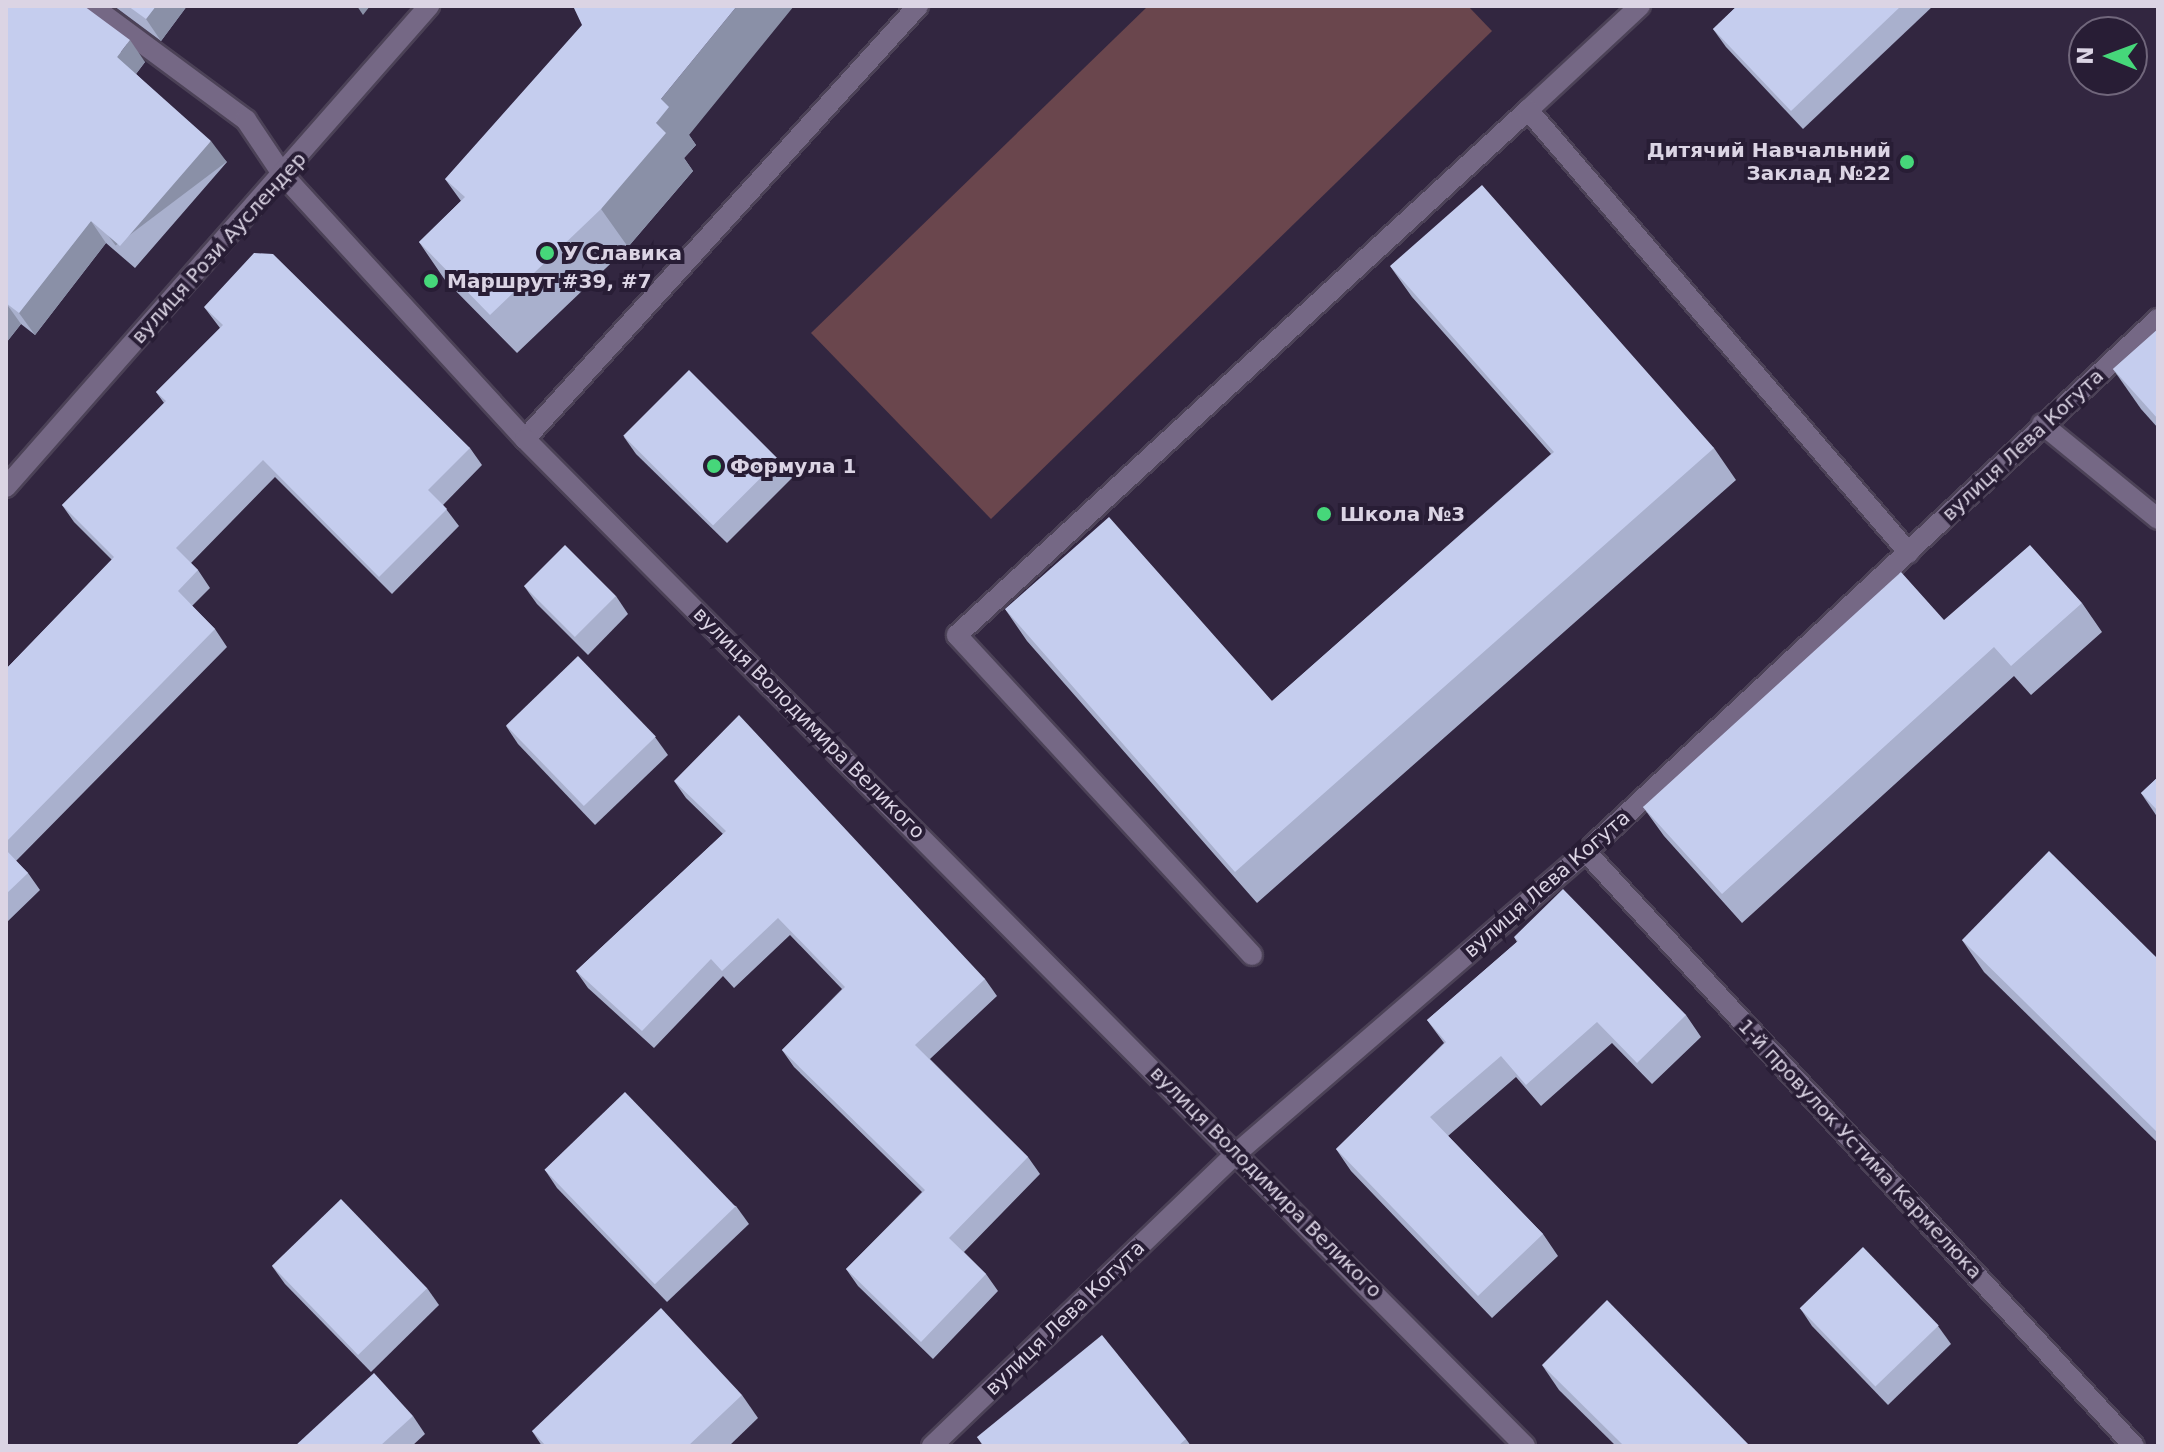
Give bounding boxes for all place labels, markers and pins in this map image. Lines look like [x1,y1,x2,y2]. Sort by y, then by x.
place label: Дитячий Навчальний Заклад №22 [1647,138,1891,185]
marker: Дитячий Навчальний Заклад №22 [1898,153,1916,171]
place label: У Славика [563,241,682,265]
marker: У Славика [538,244,556,262]
place label: Маршрут #39, #7 [447,269,652,293]
marker: Маршрут #39, #7 [422,272,440,290]
place label: Формула 1 [730,454,856,478]
marker: Формула 1 [705,457,723,475]
place label: Школа №3 [1340,502,1465,526]
marker: Школа №3 [1315,505,1333,523]

